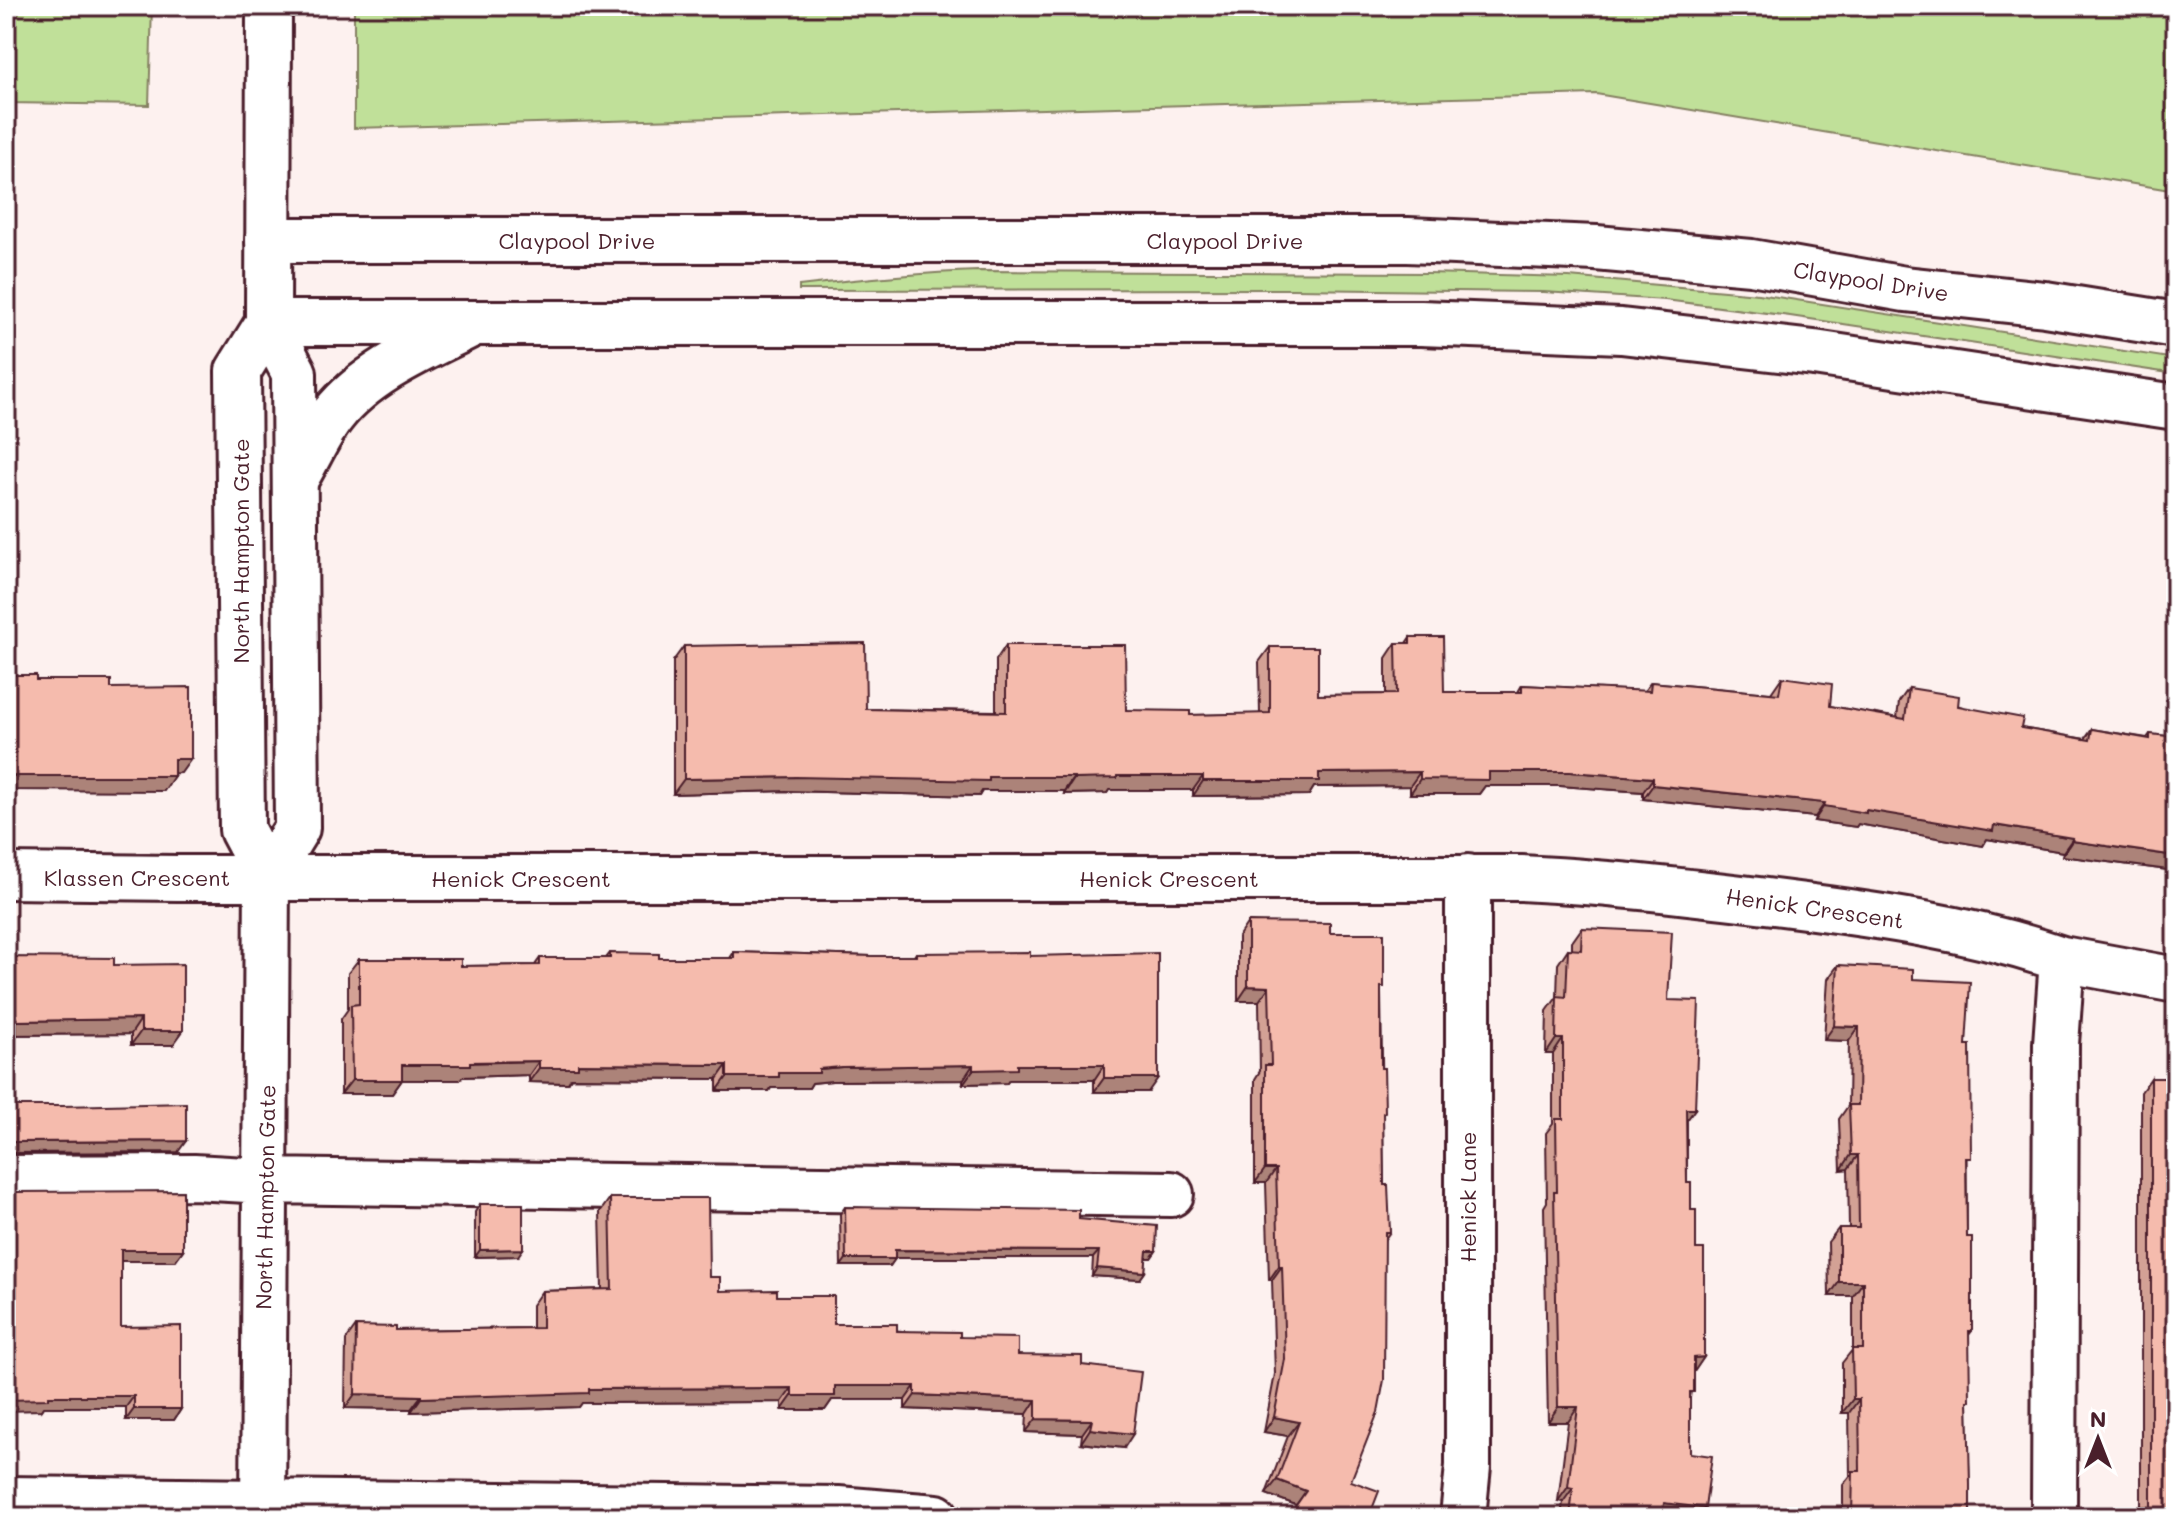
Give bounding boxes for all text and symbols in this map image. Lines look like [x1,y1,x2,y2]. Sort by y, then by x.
street label: Claypool Drive [499,226,655,255]
street label: Claypool Drive [1147,226,1303,255]
street label: Claypool Drive [1791,254,1951,308]
street label: North Hampton Gate [226,438,255,664]
street label: Klassen Crescent [44,863,230,892]
street label: Henick Crescent [431,864,611,893]
street label: Henick Crescent [1079,864,1259,893]
street label: Henick Crescent [1724,881,1906,935]
street label: North Hampton Gate [249,1084,281,1310]
street label: Henick Lane [1453,1132,1482,1262]
north arrow [2058,1399,2138,1479]
text: N [2090,1404,2106,1433]

